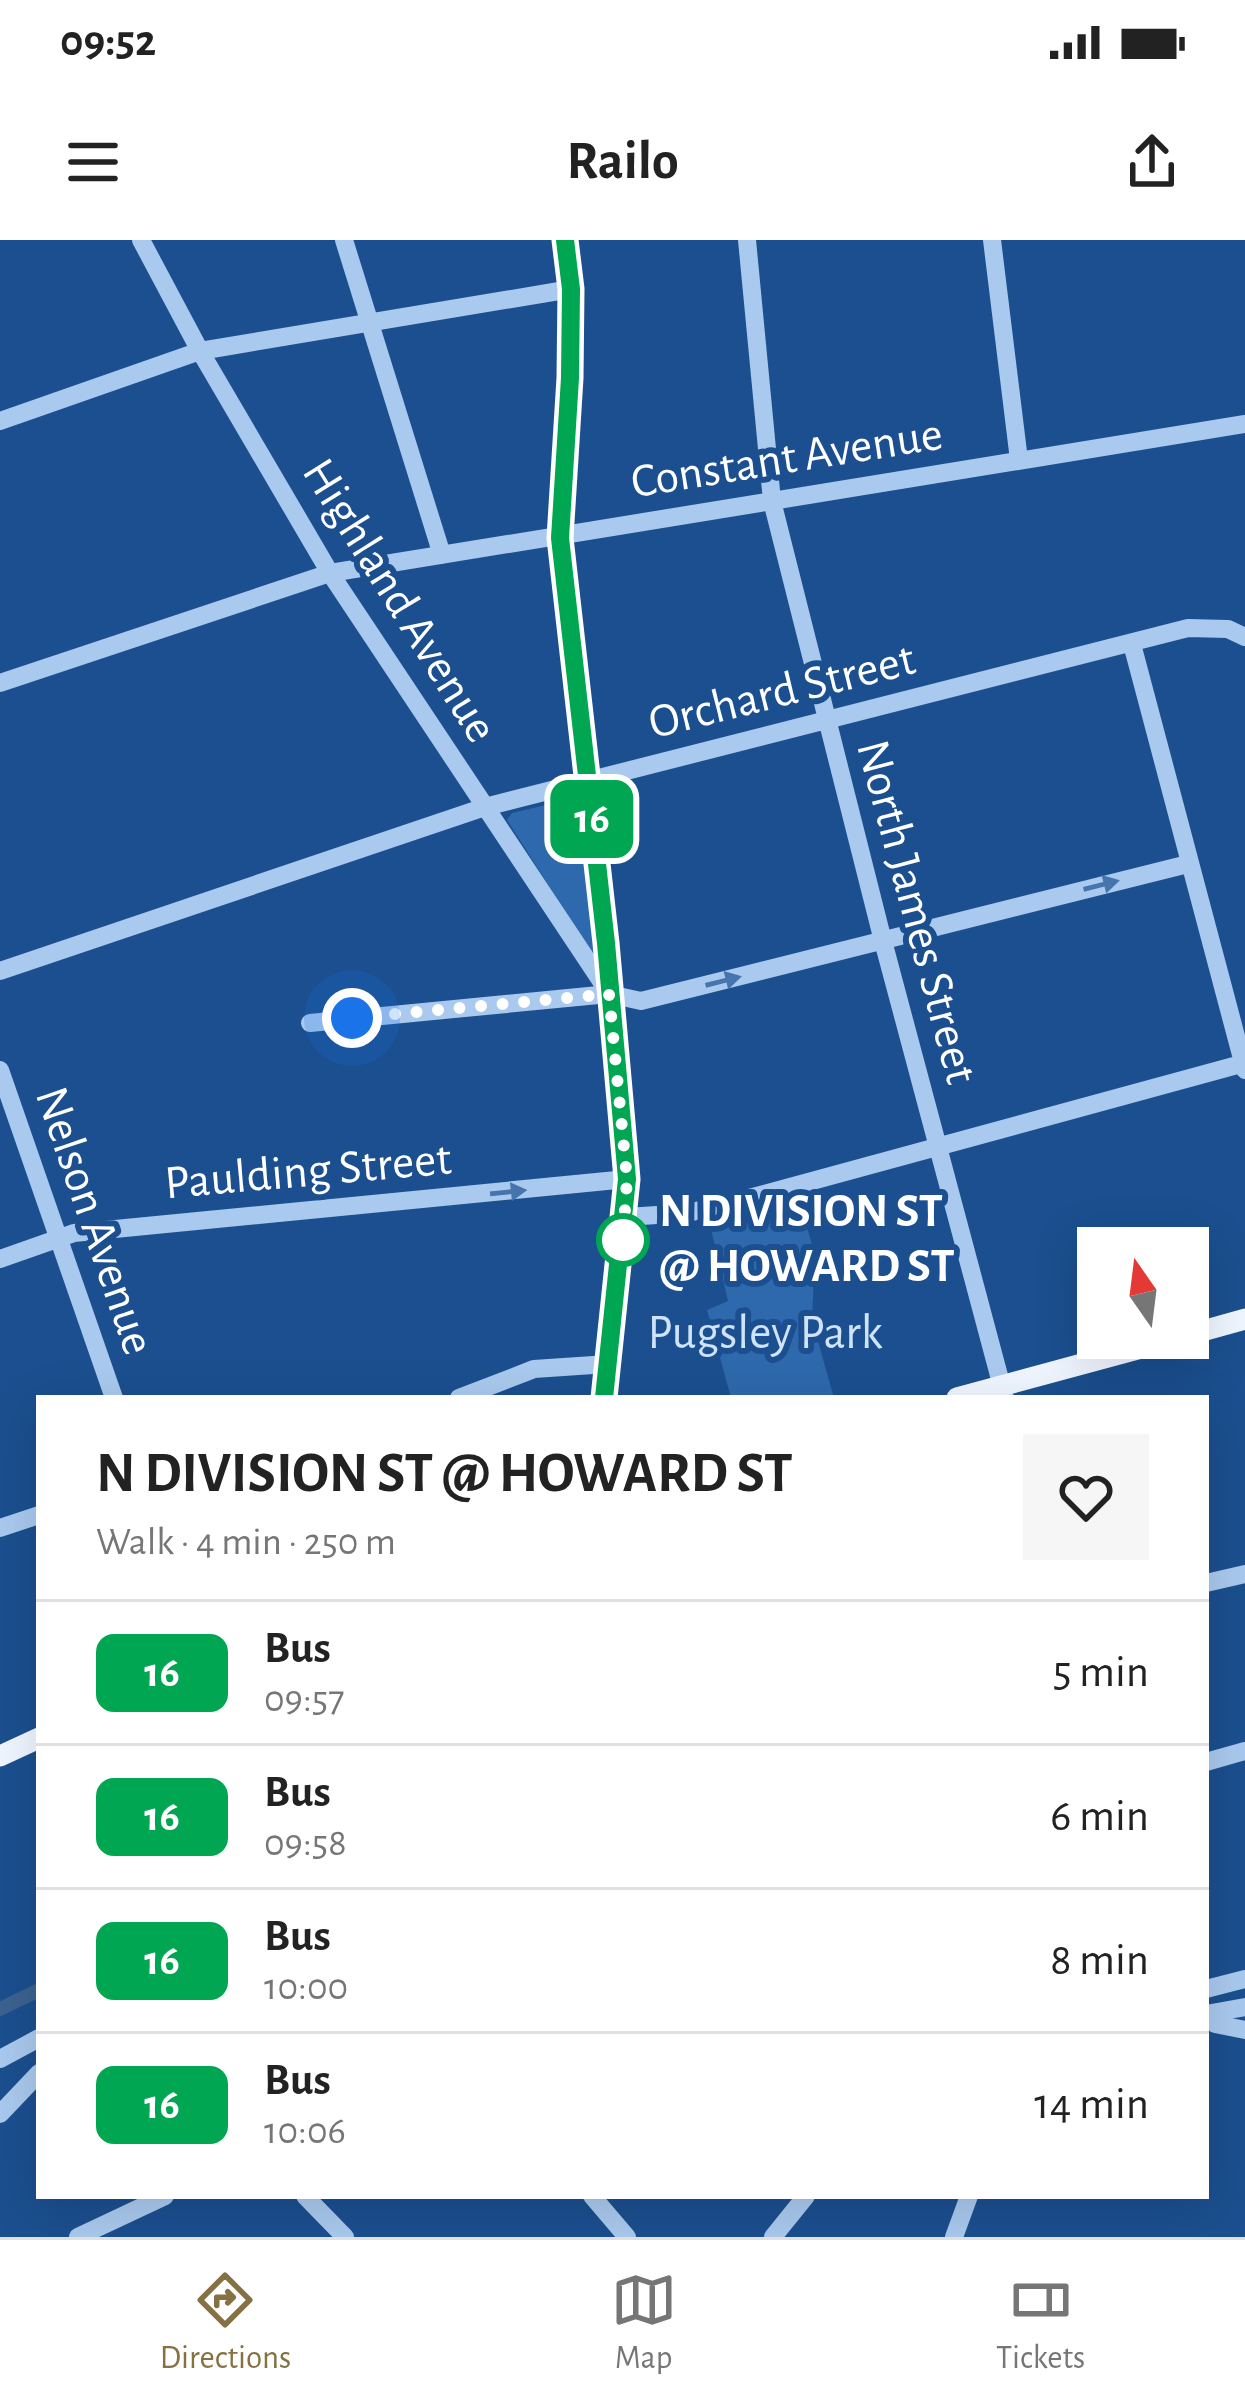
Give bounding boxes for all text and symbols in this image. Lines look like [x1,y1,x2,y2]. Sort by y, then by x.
text: 09:52 [60,19,156,64]
icon: menu [60,129,126,195]
icon: share [1119,129,1185,195]
text: Railo [566,135,679,189]
street label: Constant Avenue [628,411,946,507]
street label: Highland Avenue [293,451,505,751]
street label: Orchard Street [644,636,920,748]
street label: North James Street [847,735,985,1089]
line badge: 16 [538,780,646,858]
text: 16 [574,798,610,840]
one-way arrow [1083,875,1120,894]
one-way arrow [705,971,742,990]
your location [322,988,382,1048]
street label: Nelson Avenue [26,1081,162,1361]
street label: Paulding Street [163,1136,453,1208]
one-way arrow [490,1182,527,1201]
place label: N DIVISION ST @ HOWARD ST [659,1188,955,1291]
marker: N DIVISION ST @ HOWARD ST [598,1215,648,1265]
north arrow [1077,1227,1209,1359]
map controls [1077,1227,1209,1359]
park label: Pugsley Park [647,1310,883,1358]
button: heart [1023,1434,1149,1560]
text: N DIVISION ST @ HOWARD ST [96,1445,793,1502]
text: Walk · 4 min · 250 m [96,1523,396,1562]
text: Bus [264,1626,331,1671]
text: 5 min [1053,1650,1149,1695]
text: 16 [144,1652,180,1694]
text: 09:57 [264,1680,344,1719]
text: Bus [264,1770,331,1815]
text: 6 min [1050,1794,1149,1839]
text: 16 [144,1796,180,1838]
text: 09:58 [264,1824,347,1863]
text: Bus [264,1914,331,1959]
text: 8 min [1050,1938,1149,1983]
text: 16 [144,1940,180,1982]
text: 10:00 [264,1968,348,2007]
text: Bus [264,2058,331,2103]
text: 14 min [1034,2082,1149,2127]
text: 16 [144,2084,180,2126]
text: 10:06 [264,2112,346,2151]
tab: Directions [160,2267,291,2379]
tab: Map [611,2267,677,2379]
tab: Tickets [996,2267,1085,2379]

